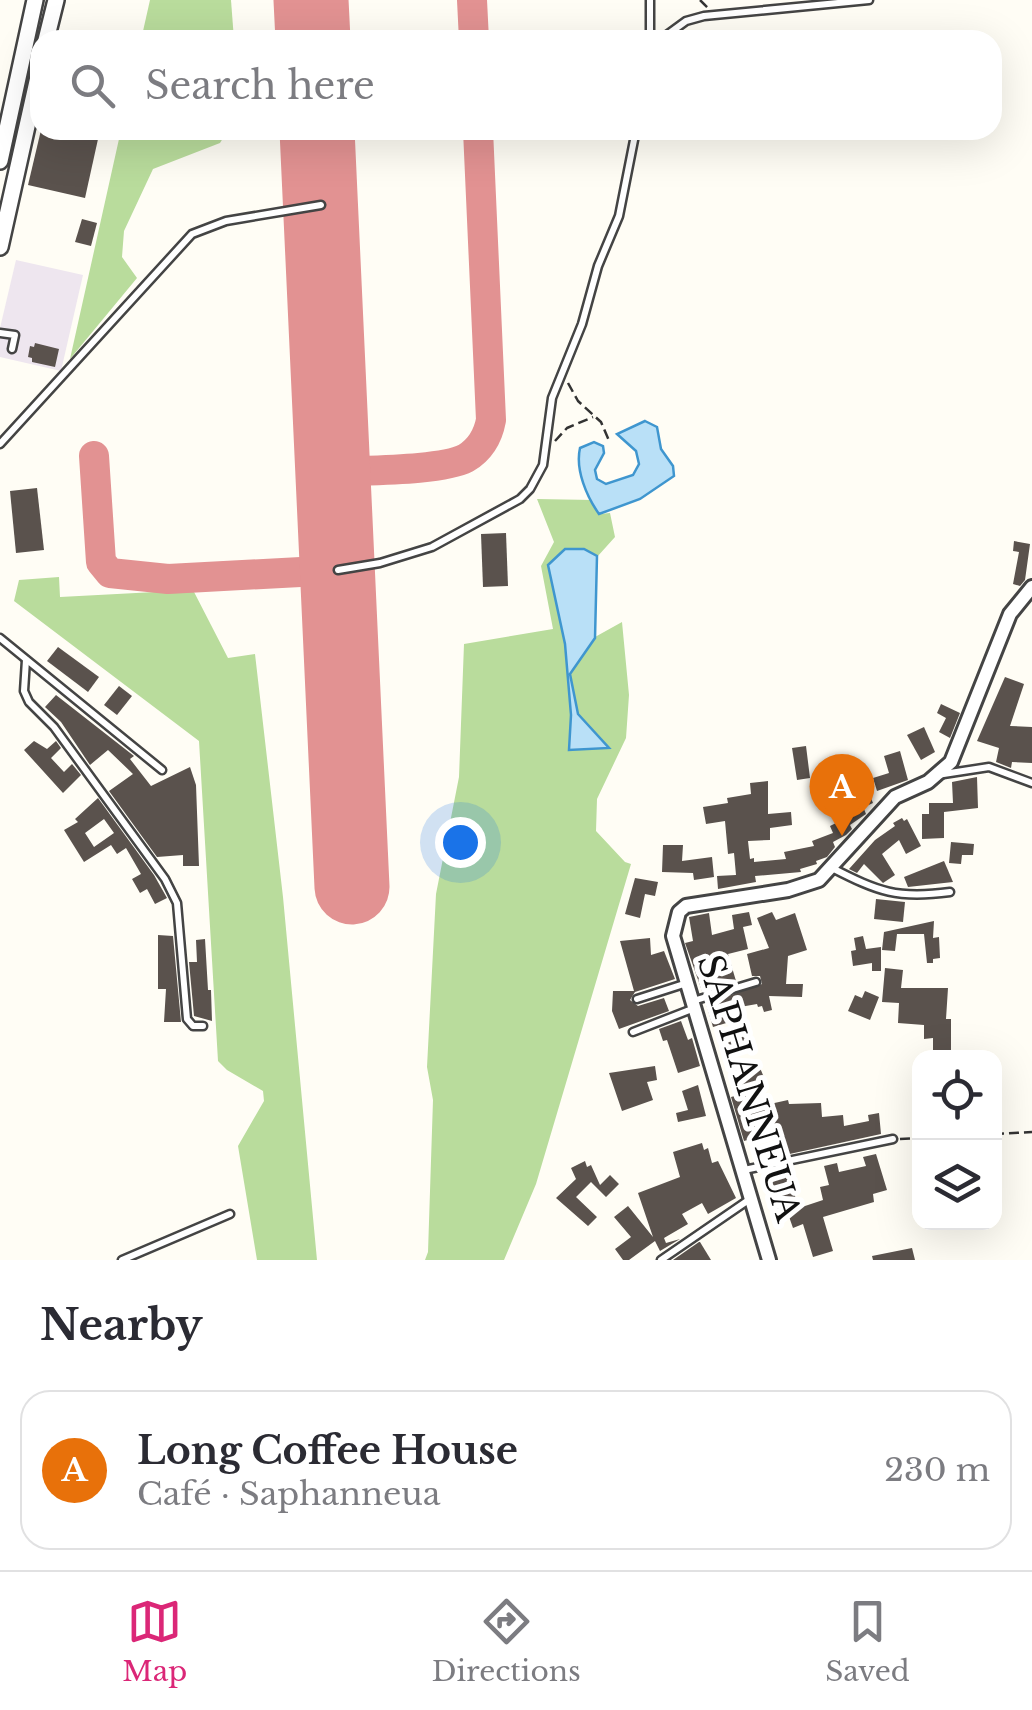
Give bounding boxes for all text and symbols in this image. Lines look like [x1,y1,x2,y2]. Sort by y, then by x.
search box [30,30,1002,140]
icon: search [65,58,120,113]
text: Search here [145,62,375,109]
pin: A [810,754,874,836]
your location [435,817,486,868]
street label: SAPHANNEUA [688,949,811,1227]
map controls [912,1050,1002,1230]
button: locate [912,1050,1002,1140]
button: layers [912,1140,1002,1230]
text: Nearby [40,1299,203,1351]
text: Long Coffee House [137,1427,518,1474]
text: A [62,1450,87,1490]
text: 230 m [884,1450,990,1490]
text: Café · Saphanneua [137,1474,441,1514]
tab: Map [122,1594,187,1689]
tab: Directions [432,1594,581,1689]
tab: Saved [825,1594,910,1689]

